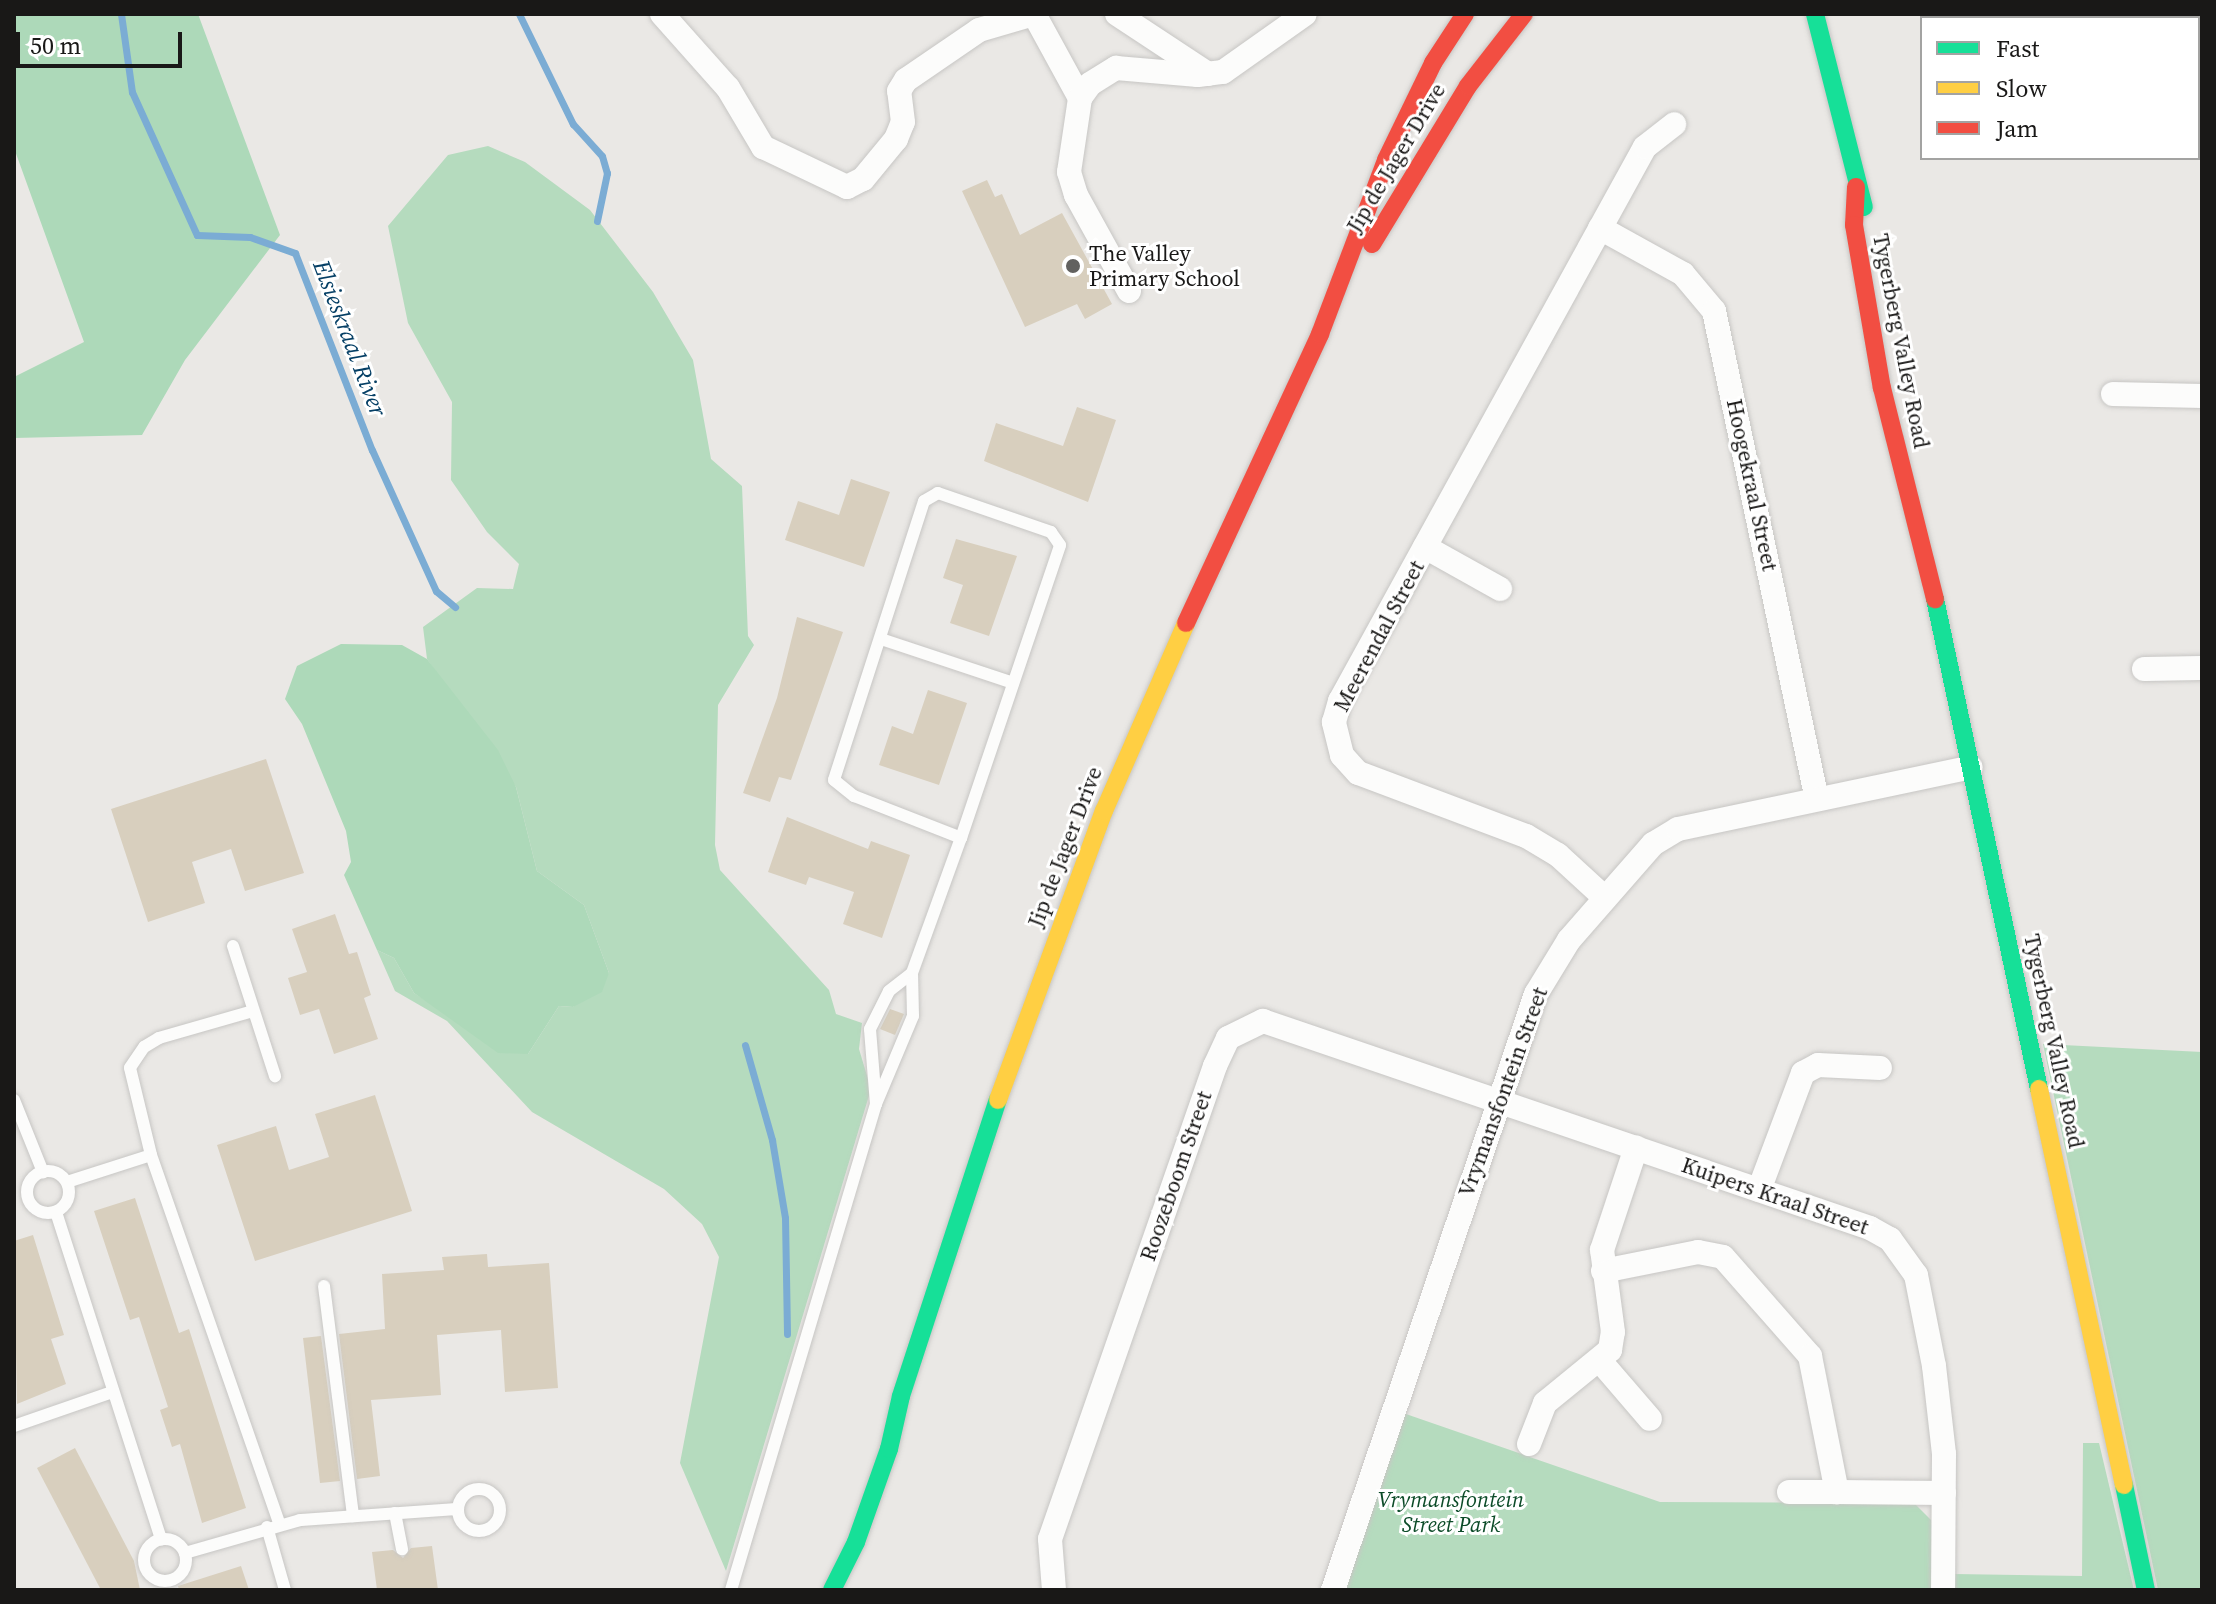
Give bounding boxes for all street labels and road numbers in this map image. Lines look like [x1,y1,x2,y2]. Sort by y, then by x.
street label: Jip de Jager Drive [1341,79,1451,237]
street label: Tygerberg Valley Road [1867,231,1935,451]
street label: Hoogekraal Street [1721,397,1783,573]
street label: Meerendal Street [1328,556,1430,716]
street label: Jip de Jager Drive [1022,763,1108,931]
street label: Tygerberg Valley Road [2018,931,2090,1151]
street label: Vrymansfontein Street [1453,984,1553,1200]
street label: Roozeboom Street [1135,1088,1217,1264]
street label: Kuipers Kraal Street [1678,1152,1872,1240]

